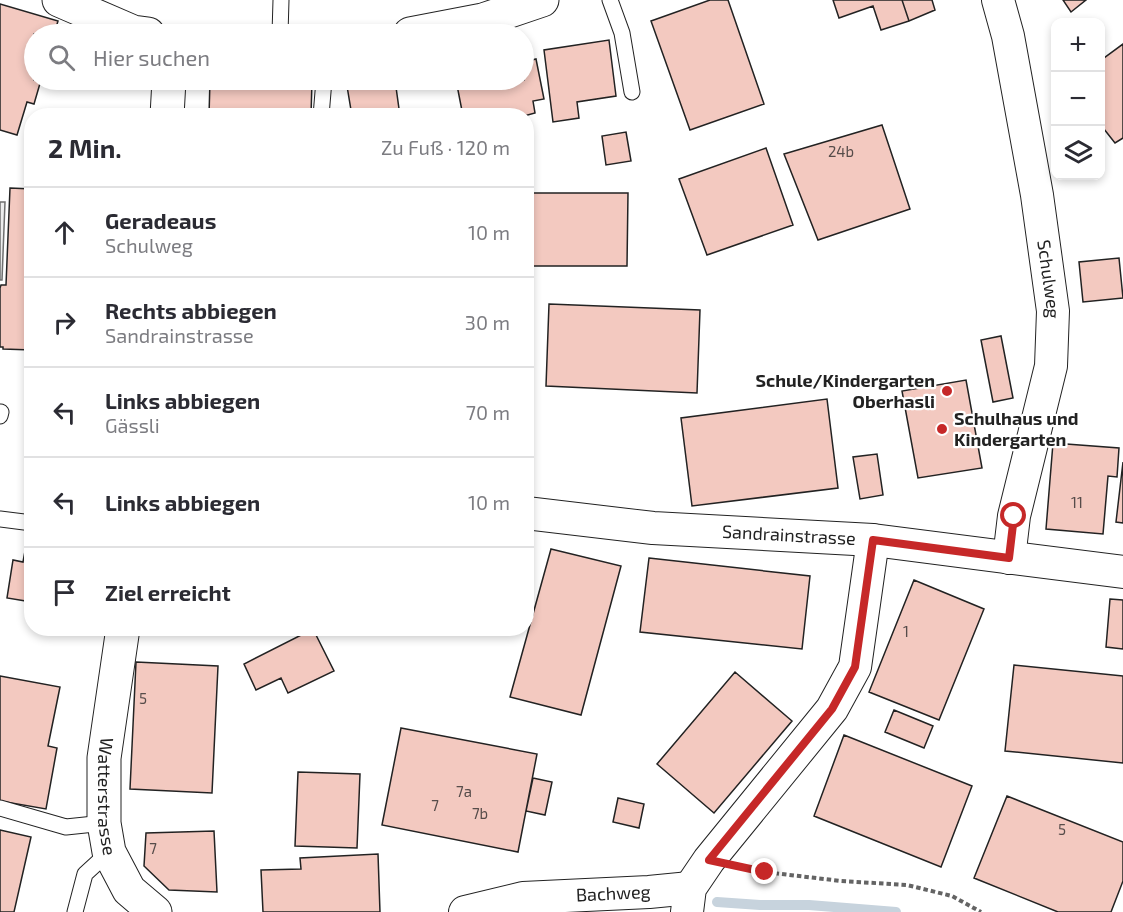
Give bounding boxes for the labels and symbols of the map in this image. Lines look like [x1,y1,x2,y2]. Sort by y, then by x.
house number: 24b [828,142,854,160]
street label: Schulweg [1033,238,1065,319]
place label: Schule/Kindergarten Oberhasli [755,369,935,412]
marker: Schule/Kindergarten Oberhasli [940,384,954,398]
place label: Schulhaus und Kindergarten [954,407,1079,450]
marker: Schulhaus und Kindergarten [935,422,949,436]
house number: 11 [1071,493,1083,511]
route start [1000,502,1026,528]
street label: Sandrainstrasse [721,520,856,549]
house number: 1 [903,622,909,640]
house number: 5 [139,689,147,707]
street label: Watterstrasse [94,736,121,857]
house number: 7a [456,782,472,800]
house number: 7 [431,796,439,814]
house number: 7b [472,804,488,822]
house number: 5 [1058,820,1066,838]
house number: 7 [149,839,157,857]
route end [751,858,777,884]
street label: Bachweg [575,880,651,905]

